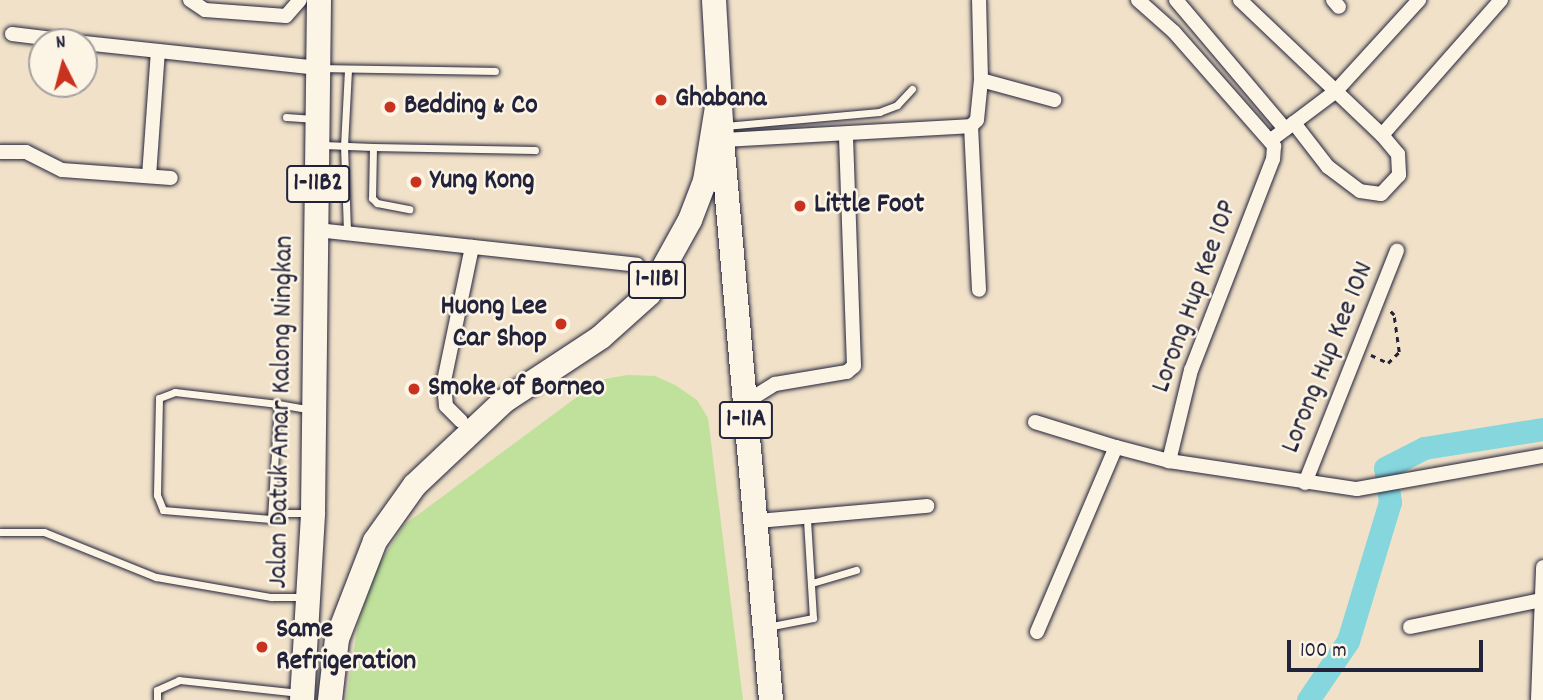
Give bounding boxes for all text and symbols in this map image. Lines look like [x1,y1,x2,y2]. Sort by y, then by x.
north arrow [28,28,98,98]
text: N [55,30,67,58]
place label: Ghabana [675,83,766,117]
place label: Bedding & Co [404,90,538,124]
marker: Ghabana [653,92,669,108]
marker: Bedding & Co [382,99,398,115]
road number: 1-11B2 [285,162,351,206]
place label: Yung Kong [430,165,535,199]
marker: Yung Kong [408,174,424,190]
place label: Little Foot [814,189,924,223]
street label: Lorong Hup Kee 10P [1146,196,1246,398]
marker: Little Foot [792,198,808,214]
street label: Jalan Datuk Amar Kalong Ningkan [263,235,303,589]
street label: Lorong Hup Kee 10N [1275,257,1383,459]
road number: 1-11B1 [627,258,687,302]
place label: Huong Lee Car Shop [440,291,547,357]
marker: Huong Lee Car Shop [553,316,569,332]
place label: Smoke of Borneo [428,372,605,406]
marker: Smoke of Borneo [406,381,422,397]
road number: 1-11A [718,398,774,442]
place label: Same Refrigeration [276,614,416,680]
scale bar [1291,626,1487,670]
text: 100 m [1300,637,1347,667]
marker: Same Refrigeration [254,639,270,655]

